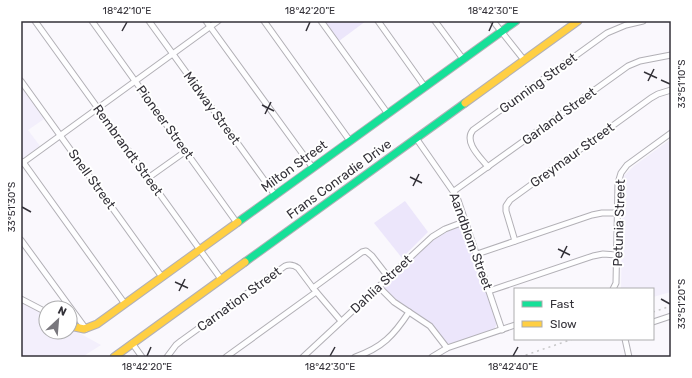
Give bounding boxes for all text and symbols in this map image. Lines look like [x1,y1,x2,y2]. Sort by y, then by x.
text: 18°42'10"E [103,5,151,17]
text: 18°42'20"E [285,5,335,17]
text: 18°42'30"E [468,5,518,17]
street label: Gunning Street [496,50,580,117]
text: 33°51'10"S [676,60,688,108]
street label: Midway Street [181,69,243,147]
street label: Pioneer Street [133,82,197,162]
street label: Garland Street [519,84,599,148]
street label: Rembrandt Street [90,102,166,198]
street label: Greymaur Street [527,120,617,190]
street label: Frans Conradie Drive [284,136,394,222]
street label: Milton Street [258,137,330,195]
street label: Snell Street [65,146,119,212]
street label: Petunia Street [610,179,628,267]
text: 33°51'30"S [6,182,18,232]
street label: Aandblom Street [446,190,496,292]
street label: Dahlia Street [347,252,415,316]
street label: Carnation Street [194,264,284,334]
text: 33°51'20"S [676,279,688,329]
legend [514,288,654,340]
text: Fast [550,297,574,311]
north arrow [38,300,78,340]
text: N [56,304,69,319]
text: Slow [550,317,577,331]
text: 18°42'20"E [122,361,172,373]
text: 18°42'30"E [305,361,355,373]
text: 18°42'40"E [488,361,538,373]

